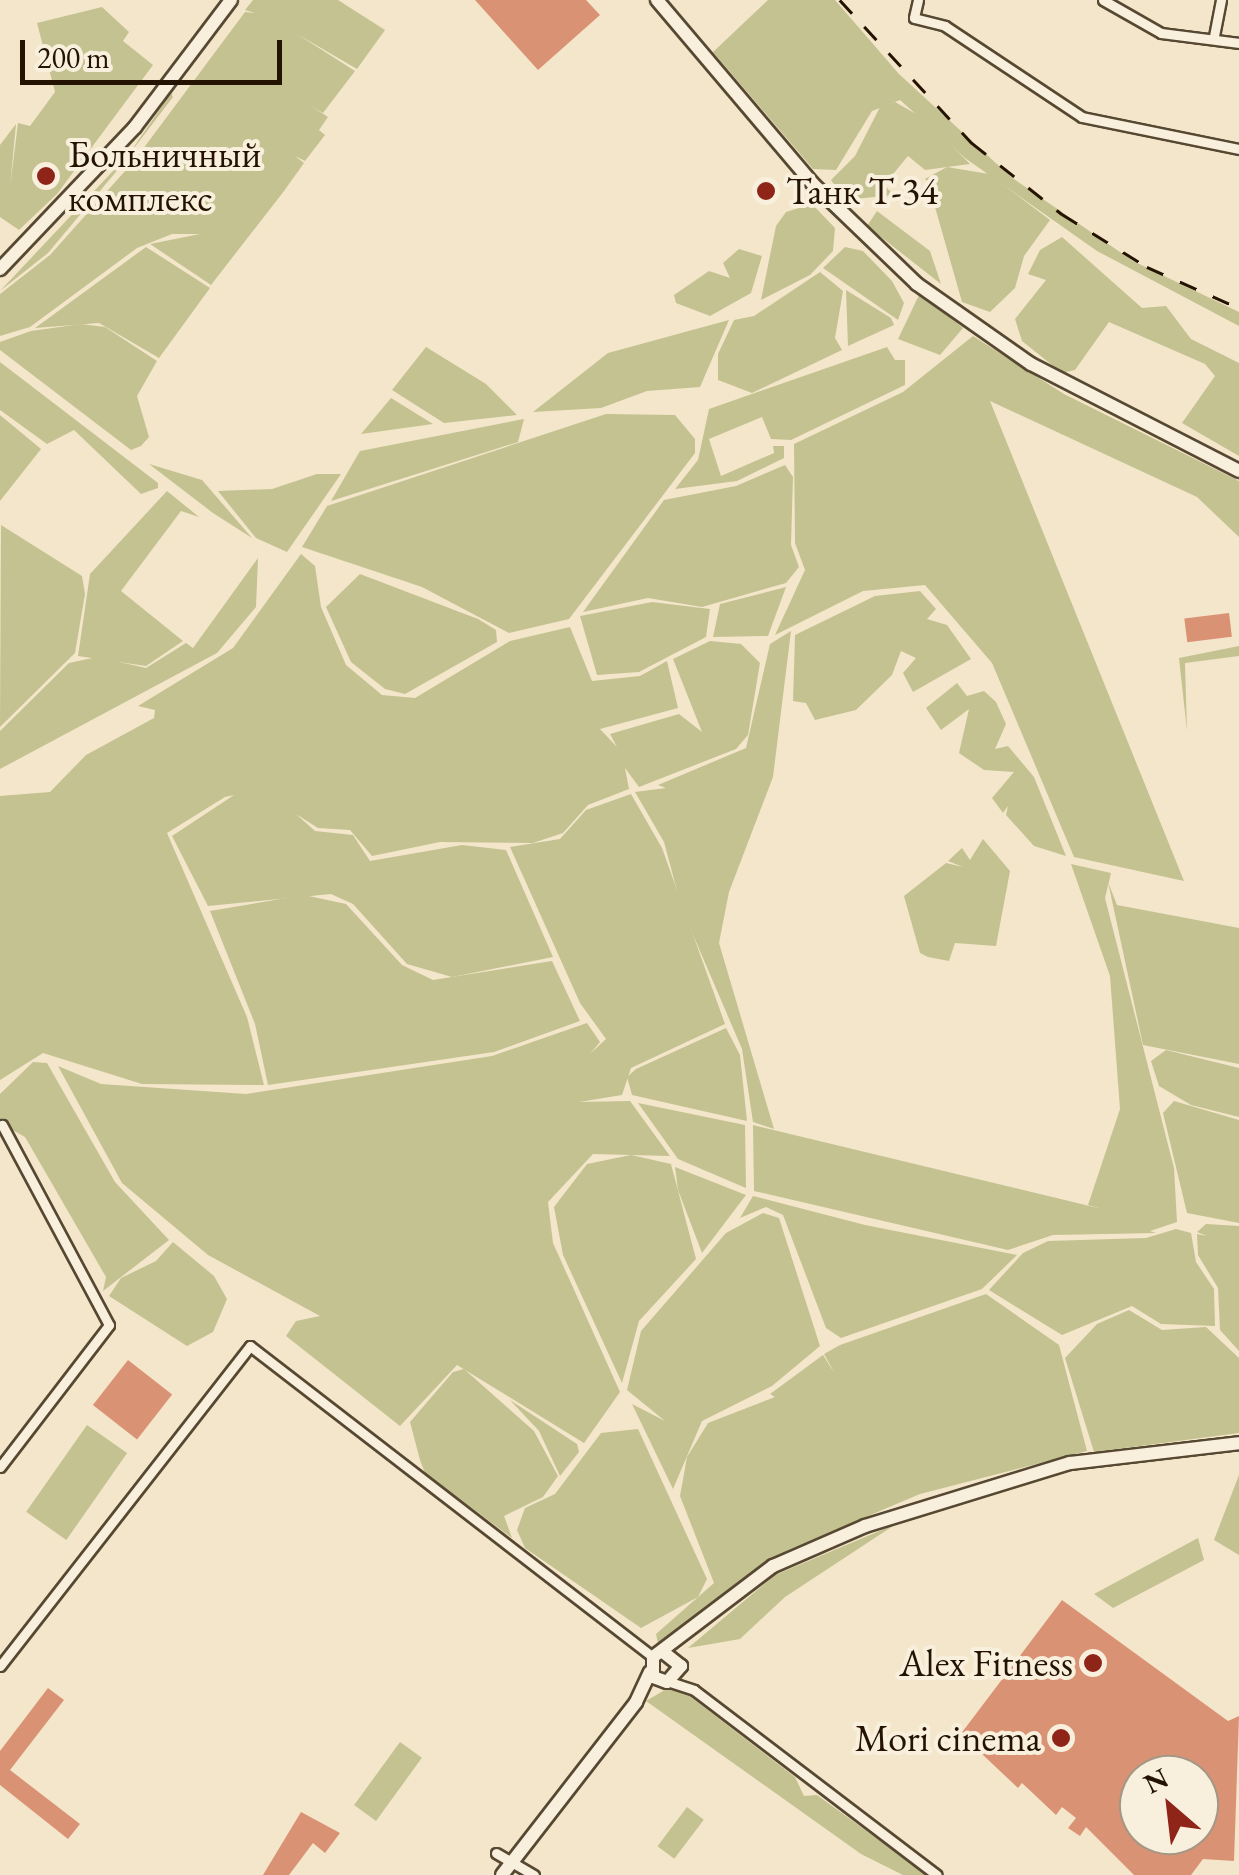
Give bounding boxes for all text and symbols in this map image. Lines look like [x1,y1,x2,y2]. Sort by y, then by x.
scale bar [25,20,288,82]
text: 200 m [37,38,110,77]
place label: Больничный комплекс [68,131,261,220]
marker: Больничный комплекс [33,163,59,189]
place label: Танк Т-34 [786,168,938,214]
marker: Танк Т-34 [755,180,777,202]
place label: Alex Fitness [899,1640,1073,1686]
marker: Alex Fitness [1082,1652,1104,1674]
place label: Mori cinema [855,1715,1041,1761]
marker: Mori cinema [1050,1727,1072,1749]
north arrow [1119,1755,1219,1855]
text: N [1137,1759,1174,1801]

